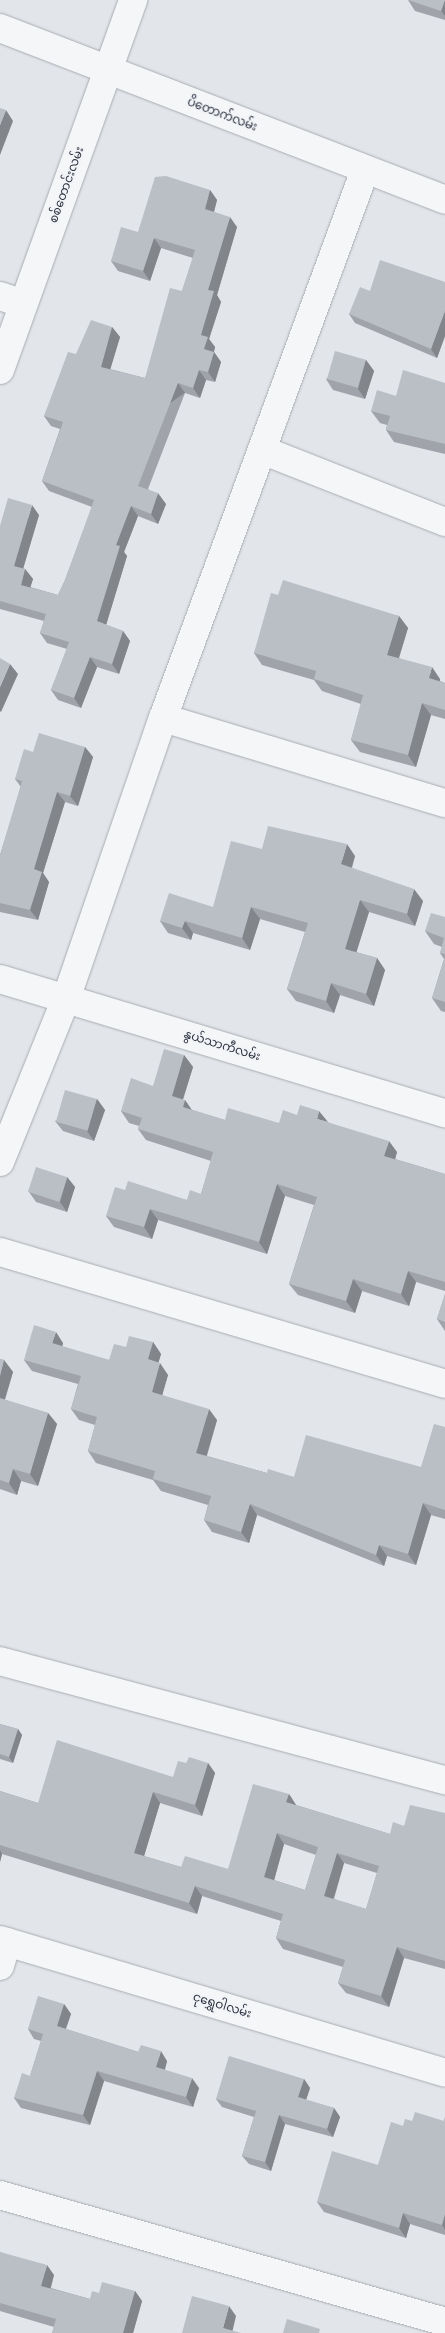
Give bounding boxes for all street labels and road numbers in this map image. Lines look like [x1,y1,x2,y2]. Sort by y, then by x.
street label: ပိတောက်လမ်း [185,95,259,135]
street label: စစ်တောင်းလမ်း [47,145,87,225]
street label: နွယ်သာကီလမ်း [182,1028,262,1064]
street label: ငုရွှေဝါလမ်း [191,1990,253,2022]

